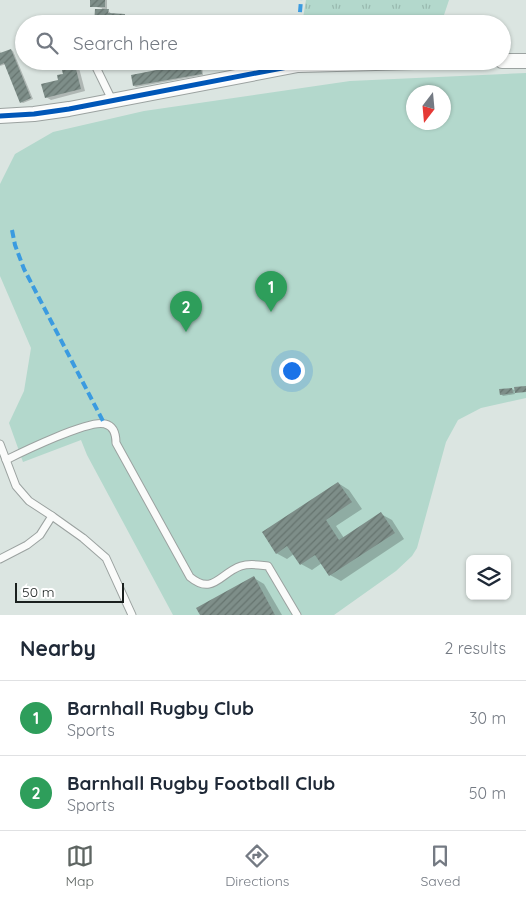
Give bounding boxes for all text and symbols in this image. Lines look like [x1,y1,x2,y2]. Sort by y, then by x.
search box [15,15,511,70]
icon: search [33,29,61,57]
text: Search here [73,31,178,55]
north arrow [406,85,451,130]
pin: 1 [255,271,287,312]
pin: 2 [170,291,202,332]
your location [279,358,305,384]
map controls [466,555,511,600]
button: layers [466,555,511,600]
scale bar [15,580,124,603]
text: 50 m [22,583,55,601]
text: Nearby [20,635,96,661]
text: 2 results [444,638,506,658]
text: Barnhall Rugby Club [67,696,254,720]
text: 1 [33,708,39,728]
text: 30 m [469,708,506,728]
text: Sports [67,720,115,740]
text: Barnhall Rugby Football Club [67,771,335,795]
text: 2 [31,783,41,803]
text: 50 m [469,783,506,803]
text: Sports [67,795,115,815]
tab: Map [66,842,94,890]
tab: Directions [225,842,289,890]
tab: Saved [420,842,460,890]

